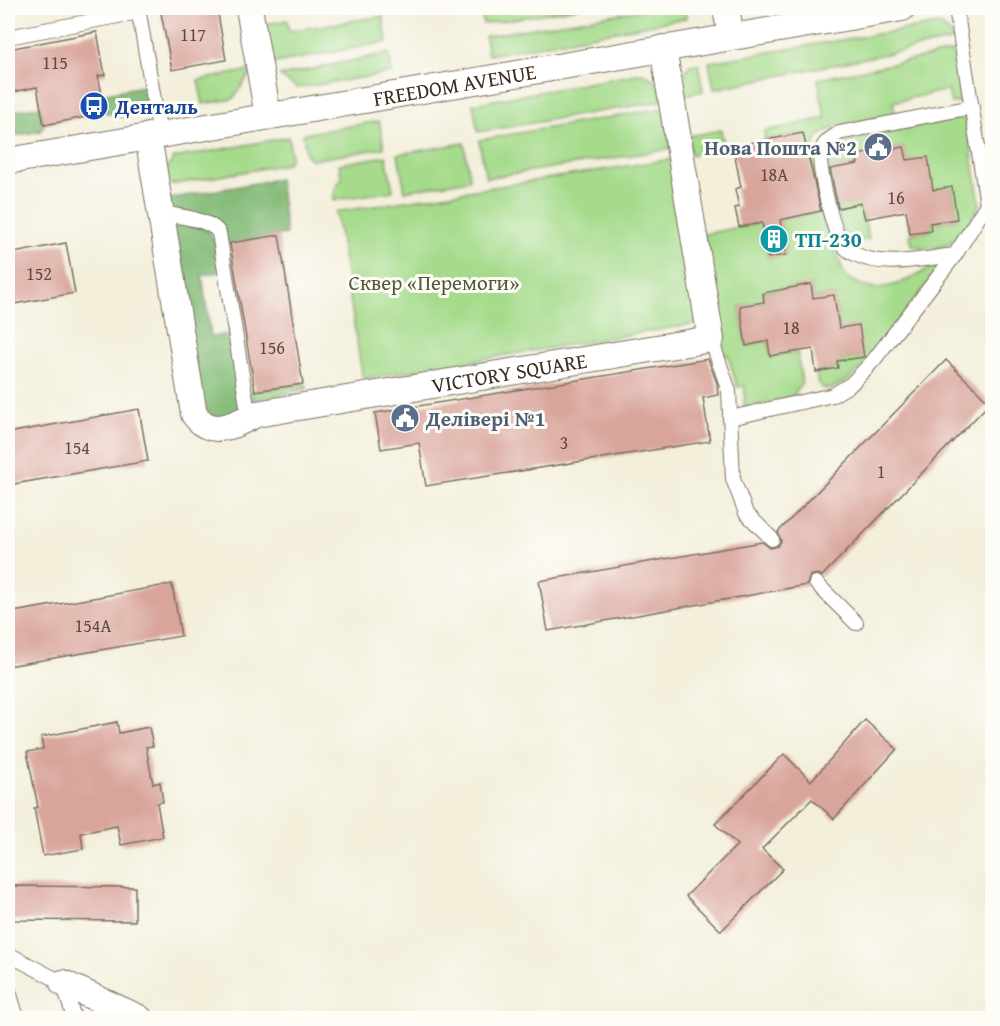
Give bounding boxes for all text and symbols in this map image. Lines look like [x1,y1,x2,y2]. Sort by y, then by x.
house number: 117 [180,21,206,48]
house number: 115 [42,49,68,76]
street label: FREEDOM AVENUE [371,55,539,114]
bus stop icon: Денталь [78,90,110,122]
place label: Денталь [114,91,198,122]
public building icon: Нова Пошта №2 [862,131,894,163]
place label: Нова Пошта №2 [704,132,857,163]
house number: 18А [760,161,788,188]
house number: 16 [887,184,905,211]
building icon: ТП-230 [758,223,790,255]
place label: ТП-230 [795,224,862,255]
house number: 152 [26,260,52,287]
park label: Сквер «Перемоги» [349,267,519,298]
house number: 18 [782,314,800,341]
house number: 156 [259,334,285,361]
street label: VICTORY SQUARE [429,344,589,400]
public building icon: Делівері №1 [389,402,421,434]
place label: Делівері №1 [425,403,546,434]
house number: 3 [560,429,568,456]
house number: 154 [64,434,90,461]
house number: 1 [877,458,885,485]
house number: 154А [75,612,112,639]

